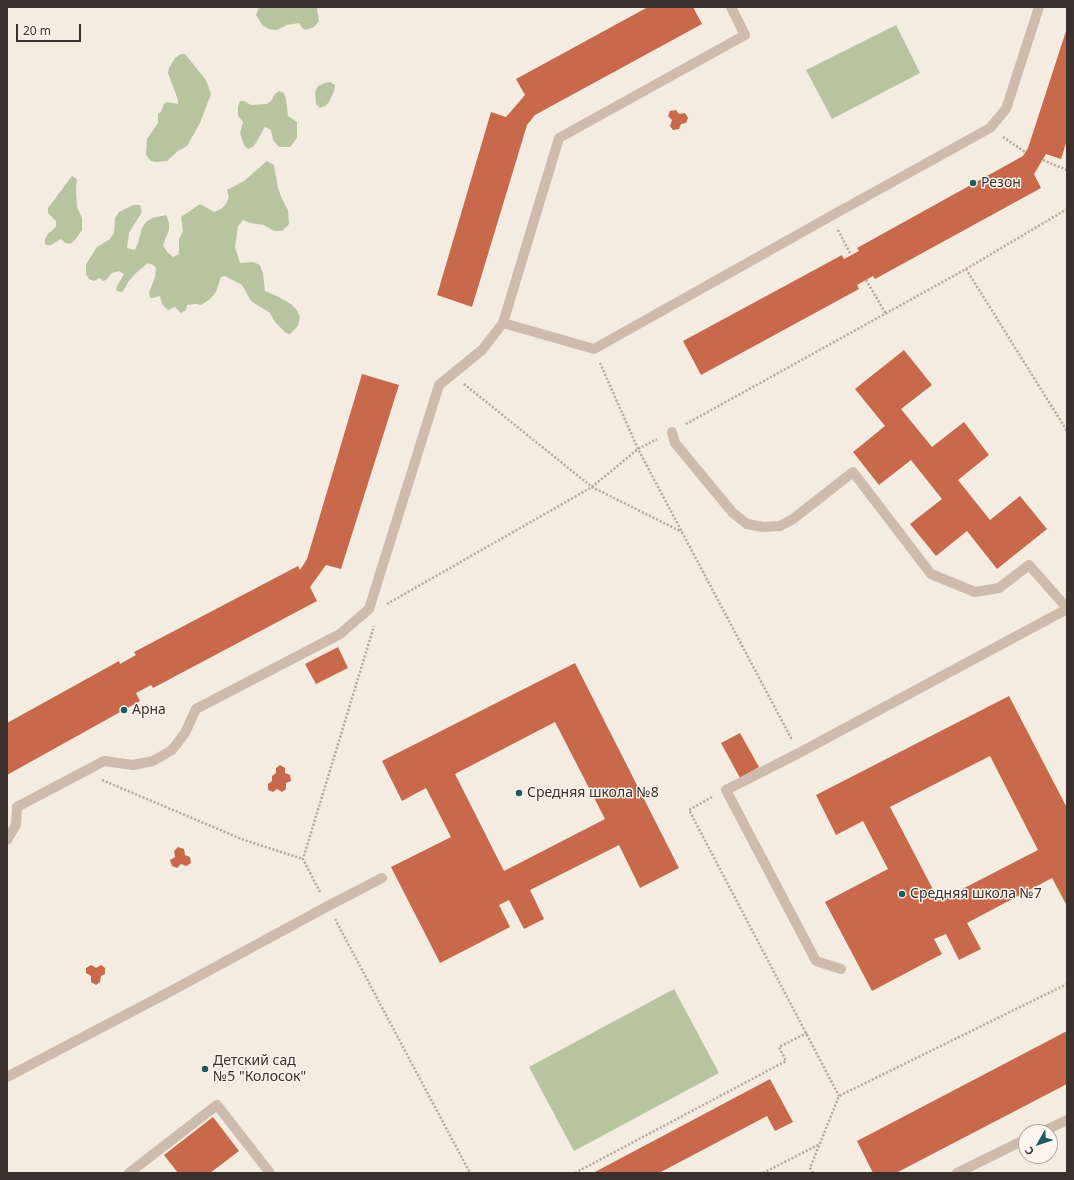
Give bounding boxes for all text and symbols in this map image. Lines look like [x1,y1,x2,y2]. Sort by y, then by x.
scale bar [18,16,83,42]
text: 20 m [23,22,51,39]
place label: Резон [981,175,1021,191]
marker: Резон [968,178,978,188]
place label: Арна [132,702,166,718]
marker: Арна [119,705,129,715]
place label: Средняя школа №8 [527,785,659,801]
marker: Средняя школа №8 [514,788,524,798]
place label: Средняя школа №7 [910,886,1042,902]
marker: Средняя школа №7 [897,889,907,899]
place label: Детский сад №5 "Колосок" [213,1053,306,1086]
marker: Детский сад №5 "Колосок" [200,1064,210,1074]
north arrow [1018,1124,1058,1164]
text: С [1021,1144,1037,1159]

